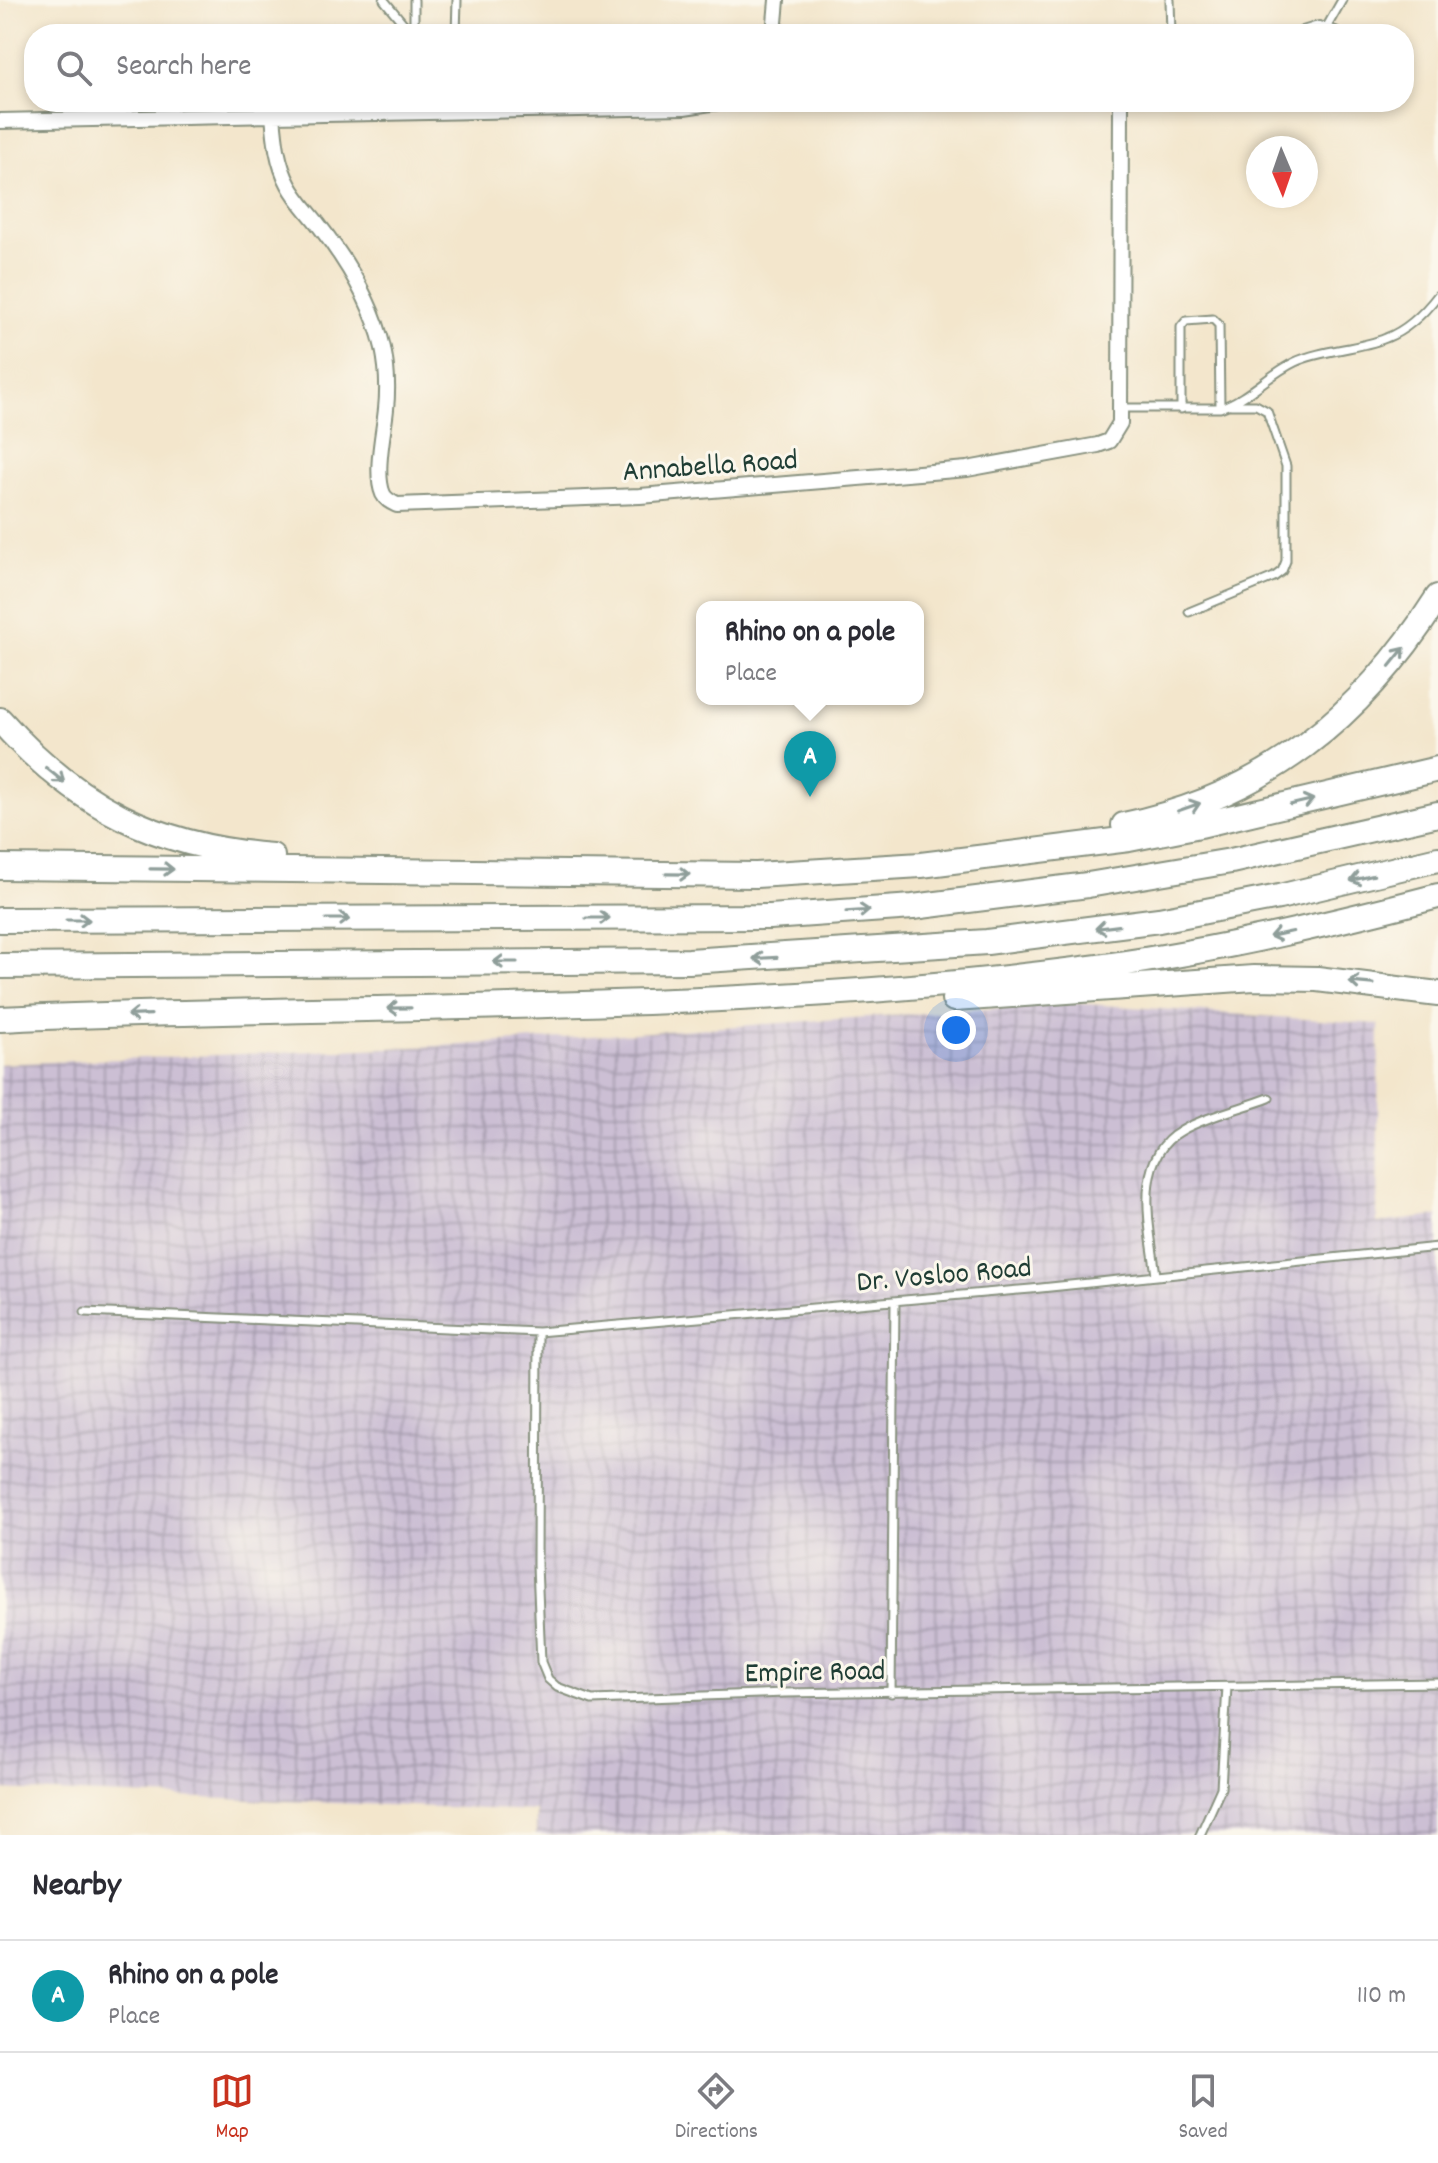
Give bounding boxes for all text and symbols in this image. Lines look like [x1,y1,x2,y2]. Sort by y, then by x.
search box [24,24,1414,112]
icon: search [52,46,96,90]
text: Search here [116,47,252,90]
north arrow [1246,136,1318,208]
street label: Annabella Road [621,441,799,496]
popup [696,601,924,705]
text: Rhino on a pole [725,613,895,656]
one-way arrow [1388,647,1406,668]
text: Place [725,656,777,693]
pin: A [784,731,836,797]
one-way arrow [44,766,65,784]
one-way arrow [1288,794,1314,809]
one-way arrow [1176,798,1201,813]
one-way arrow [148,861,175,877]
one-way arrow [664,866,691,882]
one-way arrow [1350,871,1376,886]
one-way arrow [844,903,871,918]
one-way arrow [584,910,611,926]
one-way arrow [324,911,351,927]
one-way arrow [64,912,91,928]
one-way arrow [1094,919,1121,934]
one-way arrow [1268,927,1294,942]
one-way arrow [752,950,779,965]
one-way arrow [492,954,519,970]
one-way arrow [1348,975,1375,990]
one-way arrow [386,1000,413,1015]
one-way arrow [126,1007,153,1022]
your location [936,1010,976,1050]
street label: Dr. Vosloo Road [855,1248,1034,1307]
street label: Empire Road [744,1652,886,1697]
text: Nearby [32,1863,121,1912]
text: Rhino on a pole [108,1956,278,1999]
text: A [51,1978,65,2015]
text: 110 m [1357,1978,1406,2015]
text: Place [108,1999,160,2036]
tab: Map [210,2069,254,2148]
tab: Directions [675,2069,758,2148]
tab: Saved [1179,2069,1228,2148]

